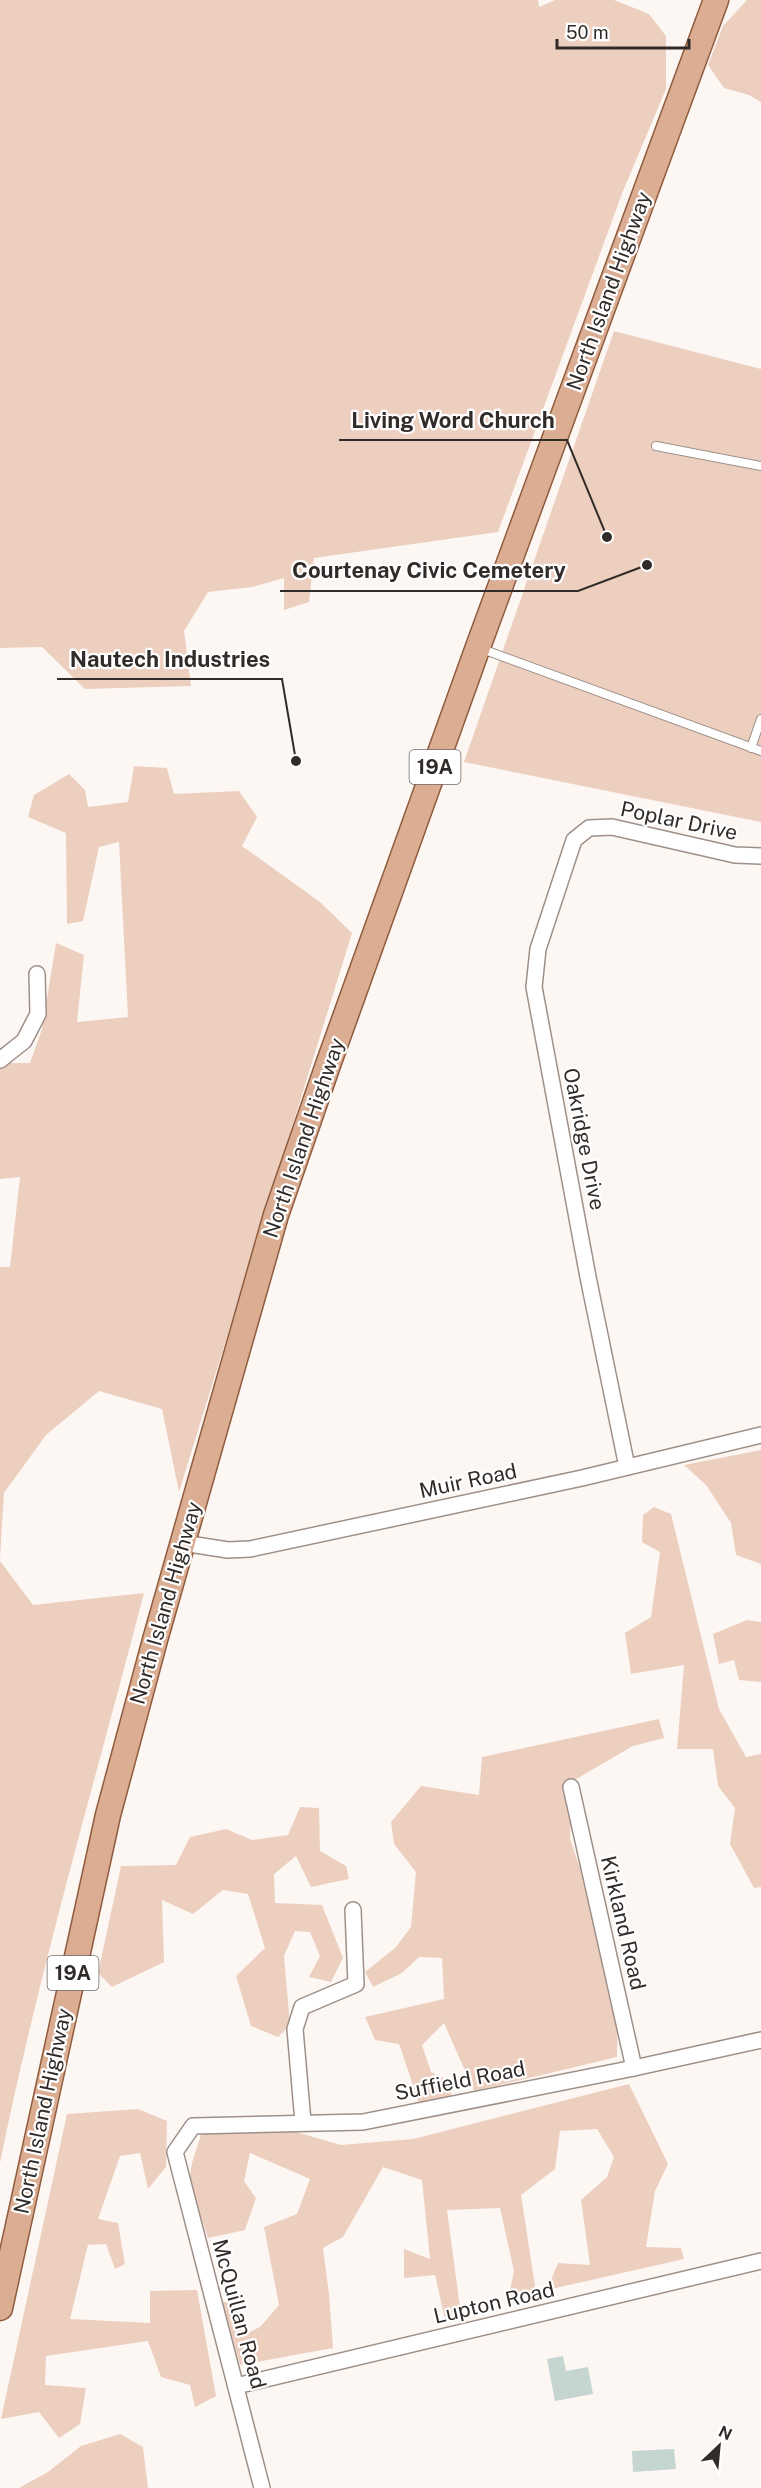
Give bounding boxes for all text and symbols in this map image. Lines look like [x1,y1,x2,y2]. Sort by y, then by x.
scale bar [557,12,689,50]
text: 50 m [566,22,609,43]
street label: North Island Highway [561,188,656,394]
callout: Living Word Church [339,400,567,440]
text: Living Word Church [351,407,555,433]
callout: Courtenay Civic Cemetery [280,551,578,591]
text: Courtenay Civic Cemetery [292,557,567,583]
callout: Nautech Industries [57,639,282,679]
text: Nautech Industries [70,646,270,672]
road number: 19A [410,750,460,784]
street label: Poplar Drive [618,796,740,845]
street label: North Island Highway [258,1035,349,1241]
street label: Oakridge Drive [558,1066,611,1212]
street label: Muir Road [417,1458,519,1503]
street label: North Island Highway [125,1499,206,1707]
street label: Kirkland Road [596,1853,651,1992]
road number: 19A [48,1956,98,1990]
street label: North Island Highway [8,2006,77,2216]
street label: Suffield Road [392,2056,527,2105]
street label: McQuillan Road [207,2236,272,2392]
street label: Lupton Road [431,2276,557,2329]
north arrow [689,2416,749,2476]
text: N [716,2422,735,2444]

